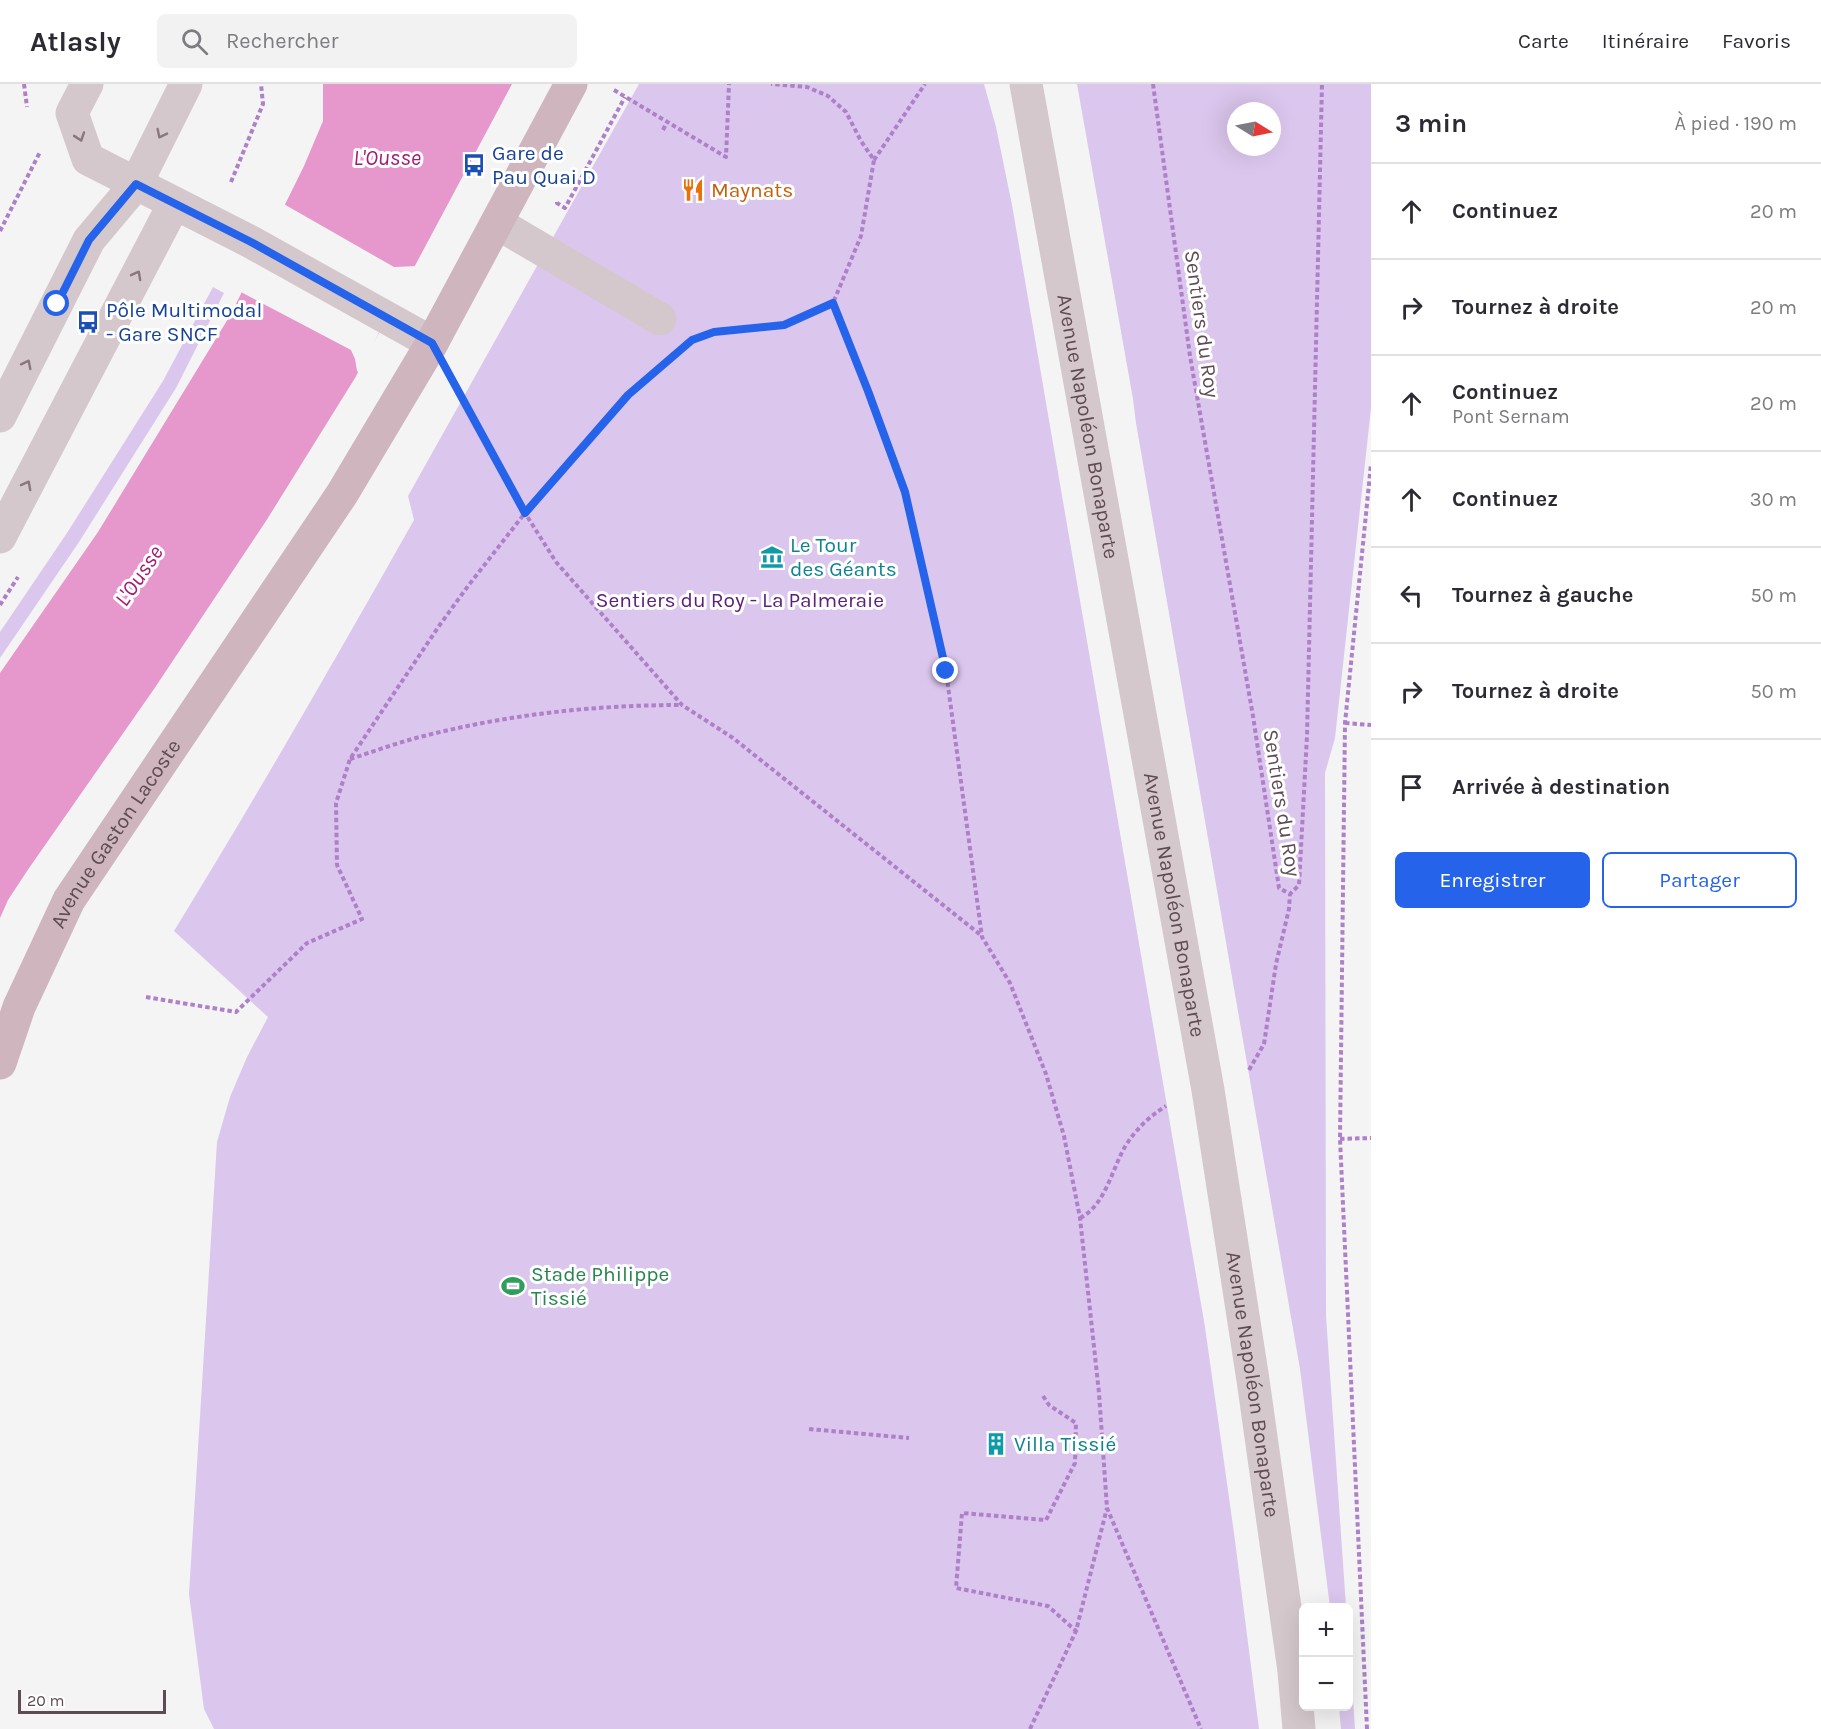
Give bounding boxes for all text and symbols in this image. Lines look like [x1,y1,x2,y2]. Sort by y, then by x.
search box [157,14,577,68]
text: Atlasly [30,25,121,58]
icon: search [178,25,211,58]
text: Rechercher [226,28,338,54]
text: Carte [1518,29,1569,53]
text: Itinéraire [1602,29,1689,53]
text: Favoris [1722,29,1791,53]
north arrow [1227,102,1281,156]
text: 3 min [1395,108,1467,139]
text: À pied · 190 m [1674,112,1797,135]
one-way arrow [156,128,168,139]
one-way arrow [73,132,86,142]
place label: Gare de Pau Quai D [492,141,596,189]
water label: L'Ousse [353,145,421,171]
bus stop icon: Gare de Pau Quai D [461,152,487,178]
restaurant icon: Maynats [680,177,706,203]
place label: Maynats [711,178,793,202]
icon: ahead [1395,195,1428,228]
text: Continuez [1452,198,1558,224]
text: 20 m [1750,200,1797,223]
street label: Sentiers du Roy [1180,249,1224,400]
one-way arrow [129,270,141,281]
route start [43,290,69,316]
icon: right [1395,291,1428,324]
street label: Avenue Napoléon Bonaparte [1052,292,1124,561]
text: Tournez à droite [1452,294,1619,320]
text: 20 m [1750,296,1797,319]
place label: Pôle Multimodal - Gare SNCF [106,298,262,346]
bus stop icon: Pôle Multimodal - Gare SNCF [75,309,101,335]
one-way arrow [19,359,31,370]
text: Continuez [1452,379,1558,405]
icon: ahead [1395,387,1428,420]
text: 20 m [1750,392,1797,415]
text: Pont Sernam [1452,405,1570,428]
one-way arrow [20,481,31,491]
icon: ahead [1395,483,1428,516]
text: Continuez [1452,486,1558,512]
text: 30 m [1750,488,1797,511]
place label: Le Tour des Géants [790,533,897,581]
water label: L'Ousse [109,541,169,611]
museum icon: Le Tour des Géants [759,544,785,570]
icon: left [1395,579,1428,612]
text: Tournez à gauche [1452,582,1633,608]
text: 50 m [1750,584,1797,607]
park label: Sentiers du Roy - La Palmeraie [596,588,884,612]
route end [932,657,958,683]
icon: right [1395,675,1428,708]
text: Tournez à droite [1452,678,1619,704]
text: 50 m [1750,680,1797,703]
street label: Sentiers du Roy [1258,728,1306,879]
street label: Avenue Gaston Lacoste [46,735,186,932]
street label: Avenue Napoléon Bonaparte [1139,770,1210,1039]
icon: arrive [1395,771,1428,804]
text: Arrivée à destination [1452,774,1670,800]
button: Enregistrer [1395,852,1590,908]
button: Partager [1602,852,1797,908]
street label: Avenue Napoléon Bonaparte [1221,1250,1284,1519]
place label: Stade Philippe Tissié [531,1262,669,1310]
sports icon: Stade Philippe Tissié [500,1273,526,1299]
building icon: Villa Tissié [983,1431,1009,1457]
place label: Villa Tissié [1014,1432,1116,1456]
map controls [1299,1603,1353,1711]
button: + [1299,1603,1353,1657]
button: − [1299,1657,1353,1711]
scale bar [18,1687,166,1714]
text: 20 m [27,1691,65,1710]

